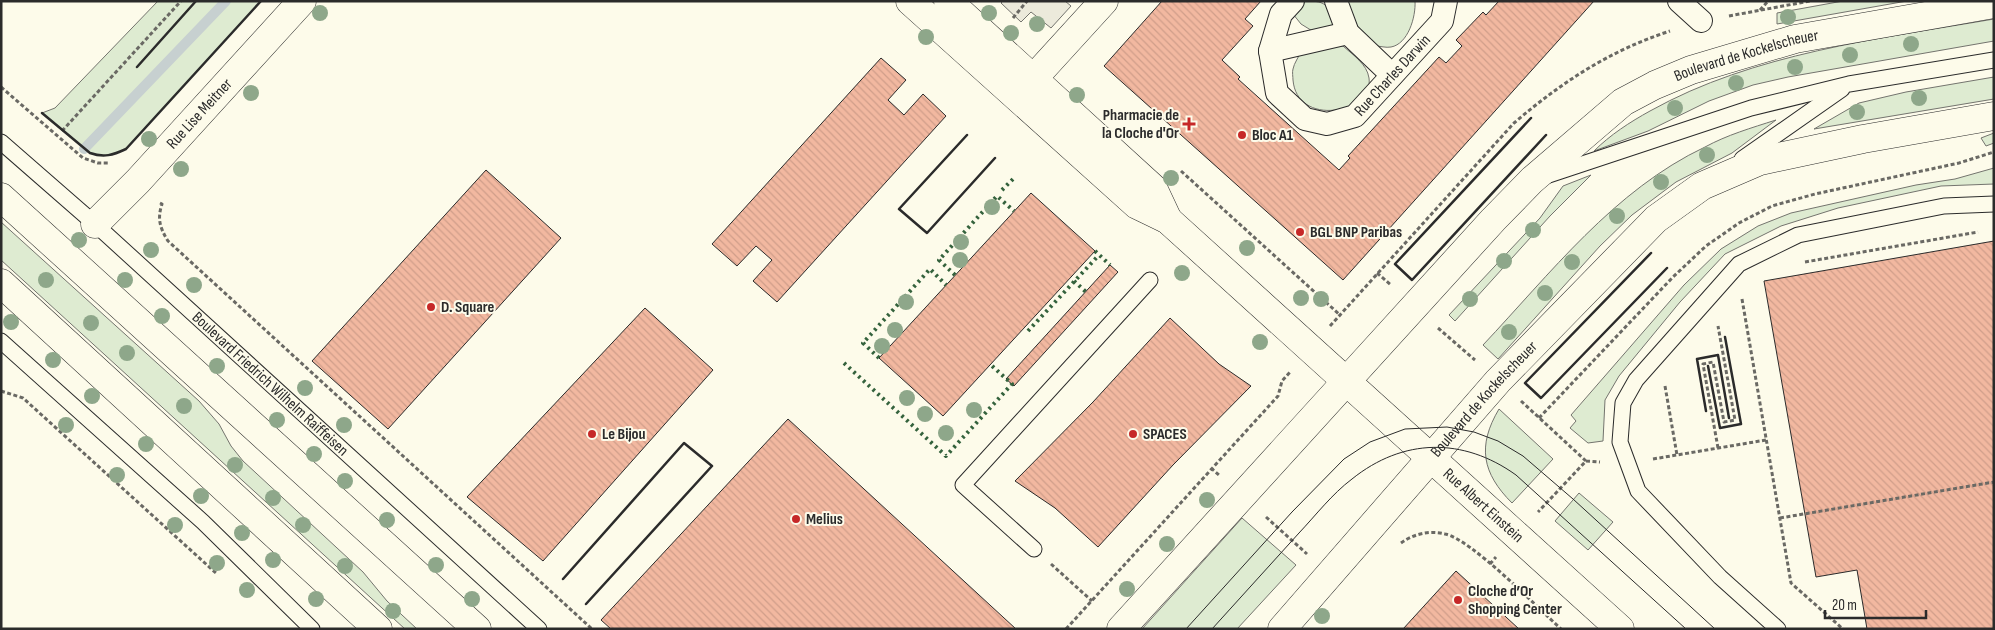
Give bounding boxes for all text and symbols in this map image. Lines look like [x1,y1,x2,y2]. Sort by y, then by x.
street label: Boulevard de Kockelscheuer [1671,26,1820,86]
street label: Rue Charles Darwin [1350,31,1434,120]
street label: Rue Lise Meitner [163,74,236,153]
place label: Pharmacie de la Cloche d'Or [1102,106,1179,143]
marker: Pharmacie de la Cloche d'Or [1183,118,1195,130]
place label: Bloc A1 [1252,126,1294,145]
marker: Bloc A1 [1236,129,1248,141]
place label: BGL BNP Paribas [1310,223,1402,242]
marker: BGL BNP Paribas [1294,226,1306,238]
place label: D. Square [441,298,495,317]
marker: D. Square [425,301,437,313]
street label: Boulevard Friedrich Wilhelm Raiffeisen [188,308,352,460]
street label: Boulevard de Kockelscheuer [1427,337,1541,461]
place label: Le Bijou [602,425,646,444]
place label: SPACES [1143,425,1187,444]
marker: Le Bijou [586,428,598,440]
marker: SPACES [1127,428,1139,440]
street label: Rue Albert Einstein [1439,464,1527,547]
place label: Melius [806,510,843,529]
marker: Melius [790,513,802,525]
place label: Cloche d’Or Shopping Center [1468,582,1562,619]
scale bar [1825,588,1926,620]
marker: Cloche d’Or Shopping Center [1452,594,1464,606]
text: 20 m [1832,596,1857,615]

